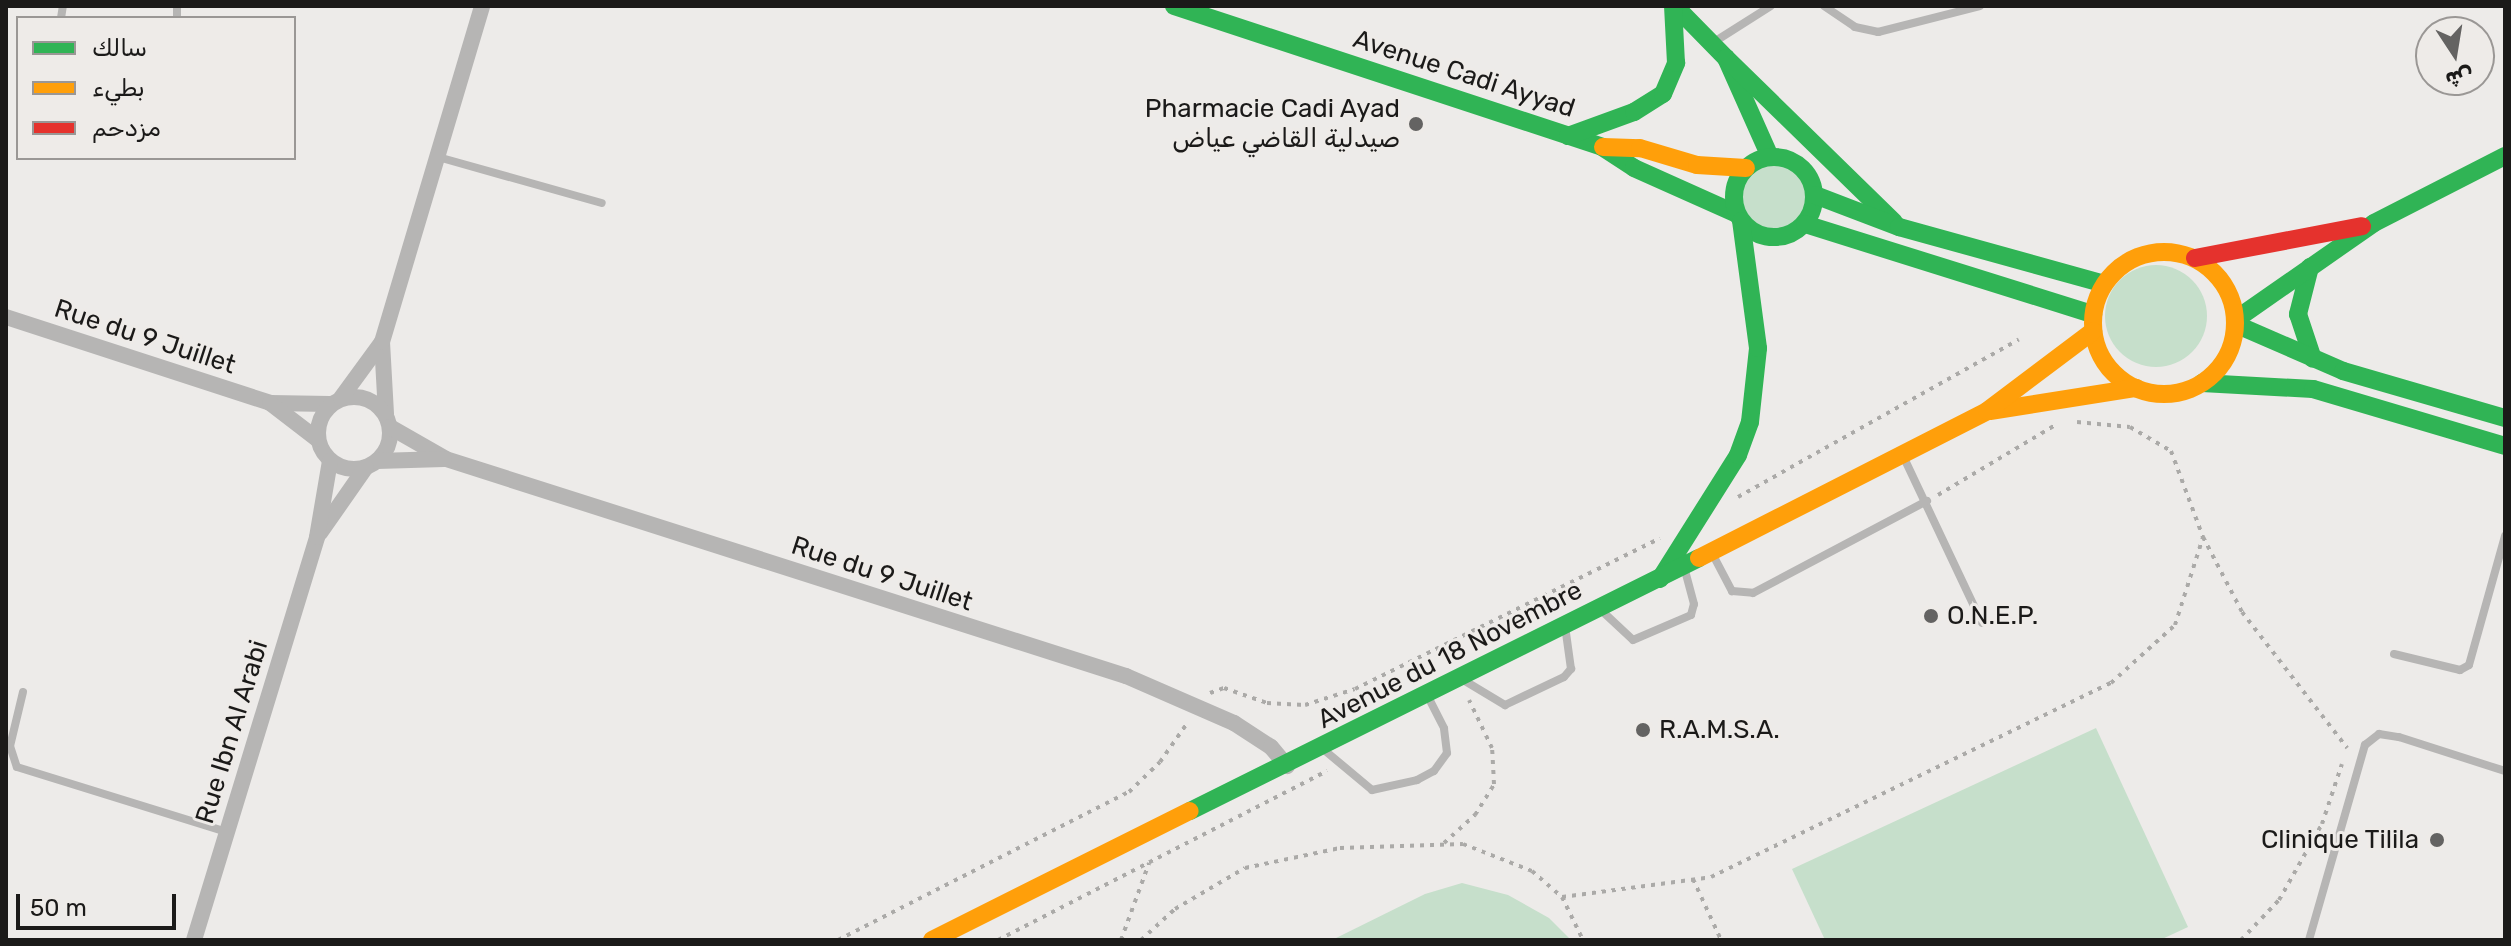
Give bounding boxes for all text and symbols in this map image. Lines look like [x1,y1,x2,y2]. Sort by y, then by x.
legend [16,16,296,160]
north arrow [2415,16,2495,96]
street label: Avenue Cadi Ayyad [1349,23,1579,125]
text: سالك [92,34,147,62]
text: ش [2443,62,2476,94]
text: بطيء [92,74,145,102]
place label: Pharmacie Cadi Ayad صيدلية القاضي عياض [1144,93,1400,154]
text: مزدحم [92,114,161,142]
marker: Pharmacie Cadi Ayad صيدلية القاضي عياض [1407,115,1425,133]
street label: Rue du 9 Juillet [51,293,239,381]
street label: Rue du 9 Juillet [788,530,976,618]
street label: Avenue du 18 Novembre [1313,575,1587,735]
place label: O.N.E.P. [1947,600,2038,632]
marker: O.N.E.P. [1922,607,1940,625]
street label: Rue Ibn Al Arabi [189,636,275,828]
place label: R.A.M.S.A. [1659,714,1780,746]
marker: R.A.M.S.A. [1634,721,1652,739]
place label: Clinique Tilila [2260,824,2419,856]
marker: Clinique Tilila [2426,829,2448,851]
scale bar [20,878,180,928]
text: 50 m [30,894,87,922]

